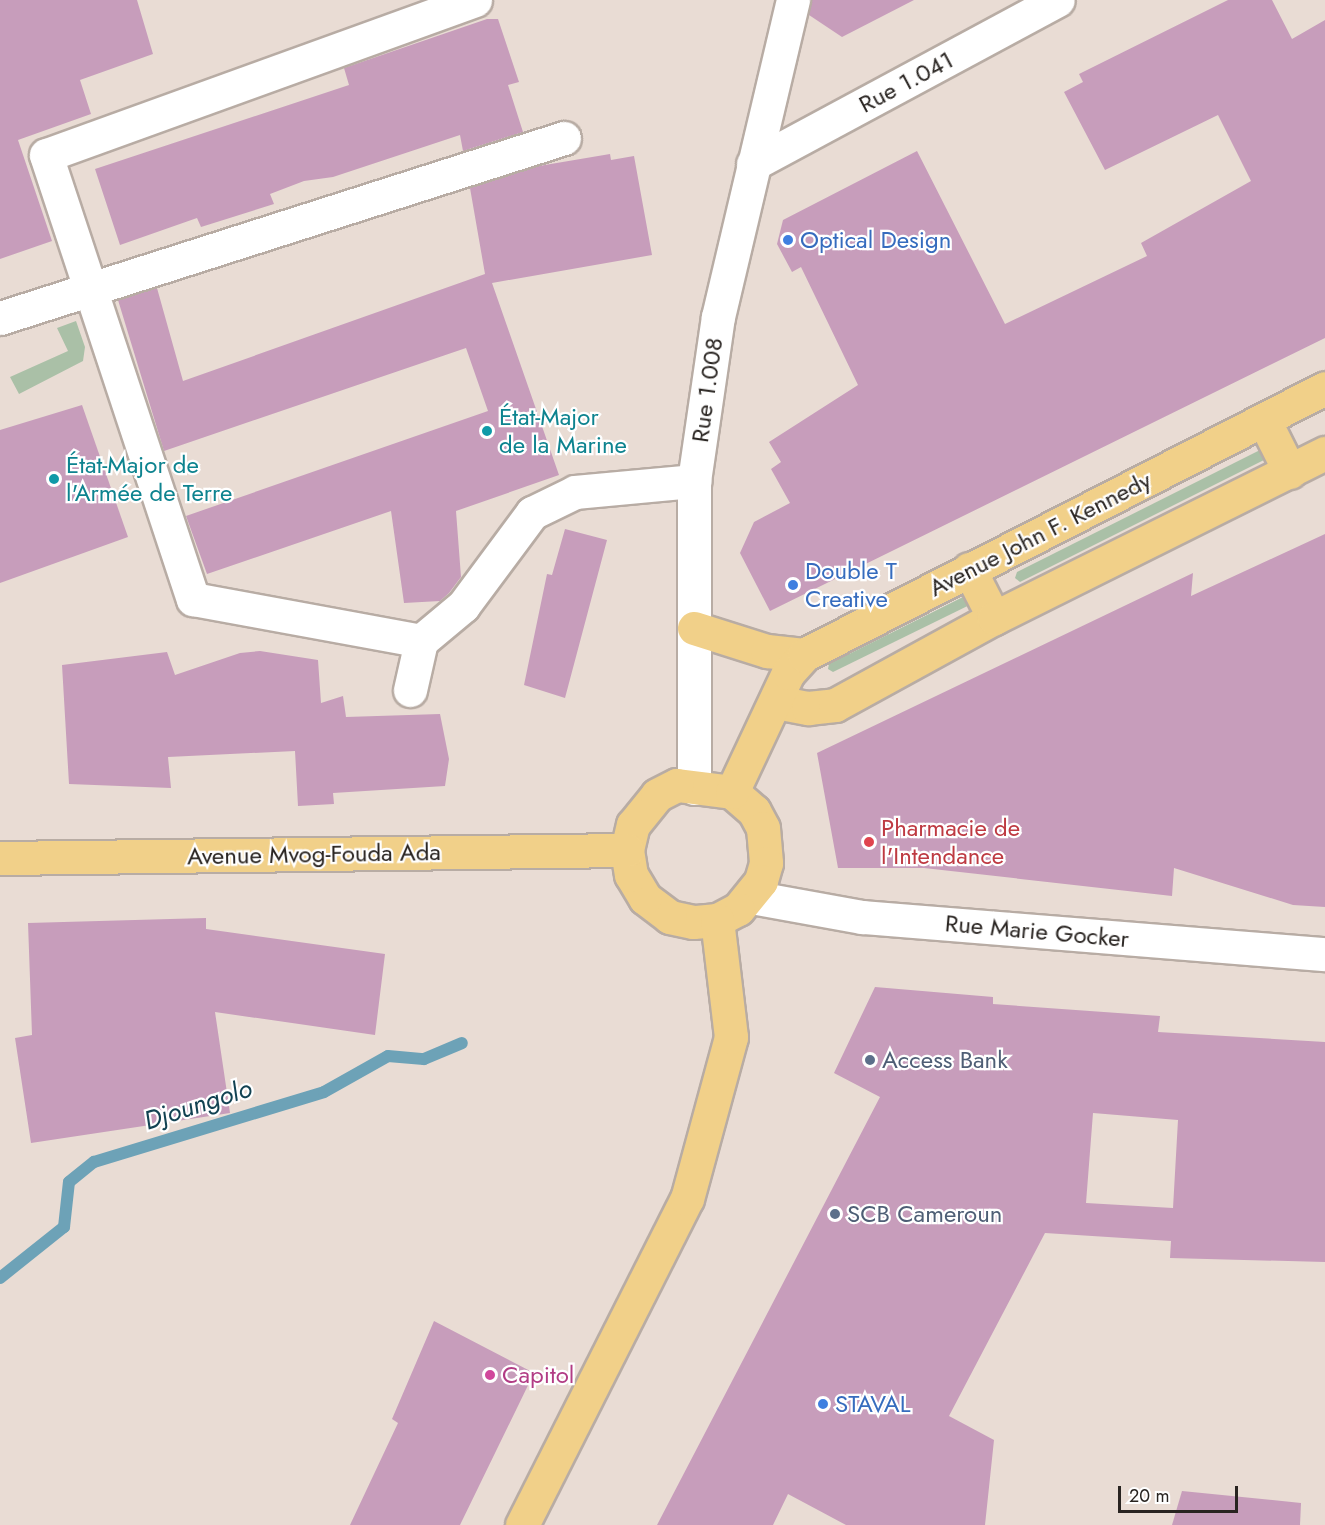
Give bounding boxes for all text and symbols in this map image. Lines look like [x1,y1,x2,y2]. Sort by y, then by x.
street label: Rue 1.041 [854,45,958,119]
place label: Optical Design [800,226,951,254]
marker: Optical Design [781,233,795,247]
street label: Rue 1.008 [685,336,729,444]
place label: État-Major de la Marine [499,403,627,459]
marker: État-Major de la Marine [480,424,494,438]
place label: État-Major de l'Armée de Terre [66,451,232,507]
street label: Avenue John F. Kennedy [924,466,1156,602]
marker: État-Major de l'Armée de Terre [47,472,61,486]
place label: Double T Creative [805,557,897,613]
marker: Double T Creative [786,578,800,592]
place label: Pharmacie de l'Intendance [881,814,1020,870]
marker: Pharmacie de l'Intendance [862,835,876,849]
street label: Avenue Mvog-Fouda Ada [187,837,441,871]
street label: Rue Marie Gocker [944,909,1130,953]
place label: Access Bank [882,1046,1008,1074]
marker: Access Bank [863,1053,877,1067]
water label: Djoungolo [140,1073,256,1137]
place label: SCB Cameroun [847,1200,1002,1228]
marker: SCB Cameroun [828,1207,842,1221]
place label: Capitol [502,1361,574,1389]
marker: Capitol [483,1368,497,1382]
place label: STAVAL [835,1390,910,1418]
marker: STAVAL [816,1397,830,1411]
scale bar [1121,1474,1241,1512]
text: 20 m [1129,1483,1169,1509]

